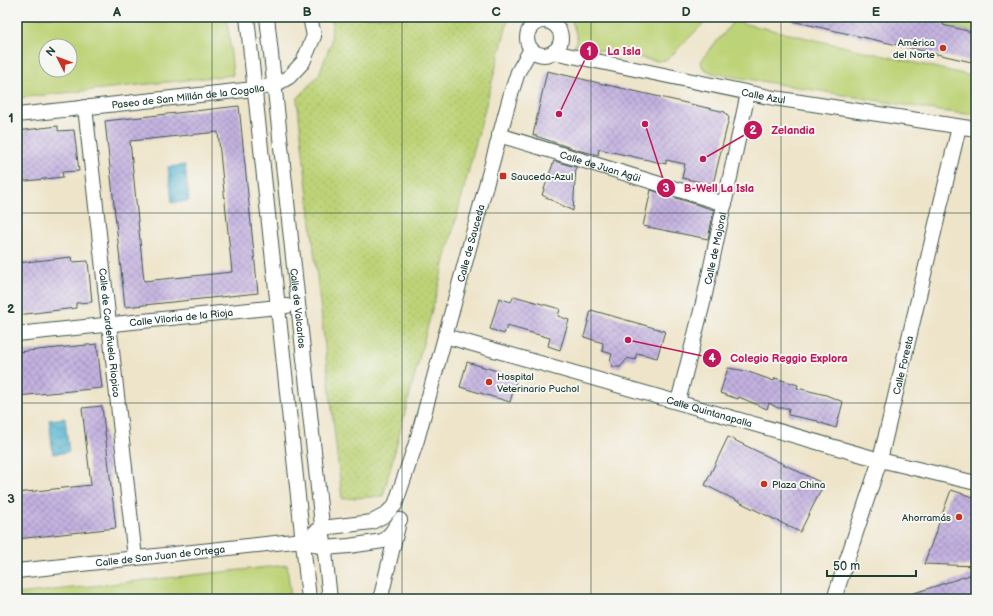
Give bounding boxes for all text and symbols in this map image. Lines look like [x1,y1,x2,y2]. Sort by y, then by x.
text: A [112,4,121,20]
text: B [302,4,312,20]
text: C [491,4,501,20]
text: D [681,4,691,20]
text: E [872,4,881,20]
place label: América del Norte [893,37,935,61]
north arrow [38,38,78,78]
callout: La Isla [579,40,649,63]
marker: América del Norte [938,43,948,53]
text: N [43,44,59,59]
text: 1 [586,44,592,59]
text: La Isla [607,45,641,58]
street label: Paseo de San Millán de la Cogolla [111,82,266,112]
street label: Calle Azul [740,86,786,107]
text: 1 [8,110,14,126]
callout: Zelandia [743,118,823,141]
text: 2 [749,123,757,138]
text: Zelandia [771,124,815,137]
street label: Calle de Juan Agüi [558,149,642,185]
marker: Sauceda-Azul [498,171,508,181]
place label: Sauceda-Azul [511,171,573,183]
callout: B-Well La Isla [656,177,762,200]
text: 3 [662,181,670,196]
text: B-Well La Isla [684,182,754,195]
street label: Calle de Sauceda [455,203,488,283]
street label: Calle de Majoral [702,211,729,286]
street label: Calle de Cardeñuela Riopico [96,267,122,398]
street label: Calle de Valcarlos [287,268,308,349]
text: 2 [7,301,15,317]
street label: Calle Viloria de la Rioja [129,307,234,329]
street label: Calle Foresta [891,334,916,396]
callout: Colegio Reggio Explora [702,346,855,369]
text: 4 [708,351,716,366]
text: Colegio Reggio Explora [730,352,848,365]
place label: Hospital Veterinario Puchol [497,371,579,395]
marker: Hospital Veterinario Puchol [484,377,494,387]
street label: Calle Quintanapalla [665,394,754,430]
marker: Plaza China [759,479,769,489]
place label: Plaza China [772,479,826,491]
text: 3 [7,491,15,507]
place label: Ahorramás [902,512,951,524]
marker: Ahorramás [954,512,964,522]
street label: Calle de San Juan de Ortega [95,543,226,569]
scale bar [827,552,916,578]
text: 50 m [833,559,860,574]

